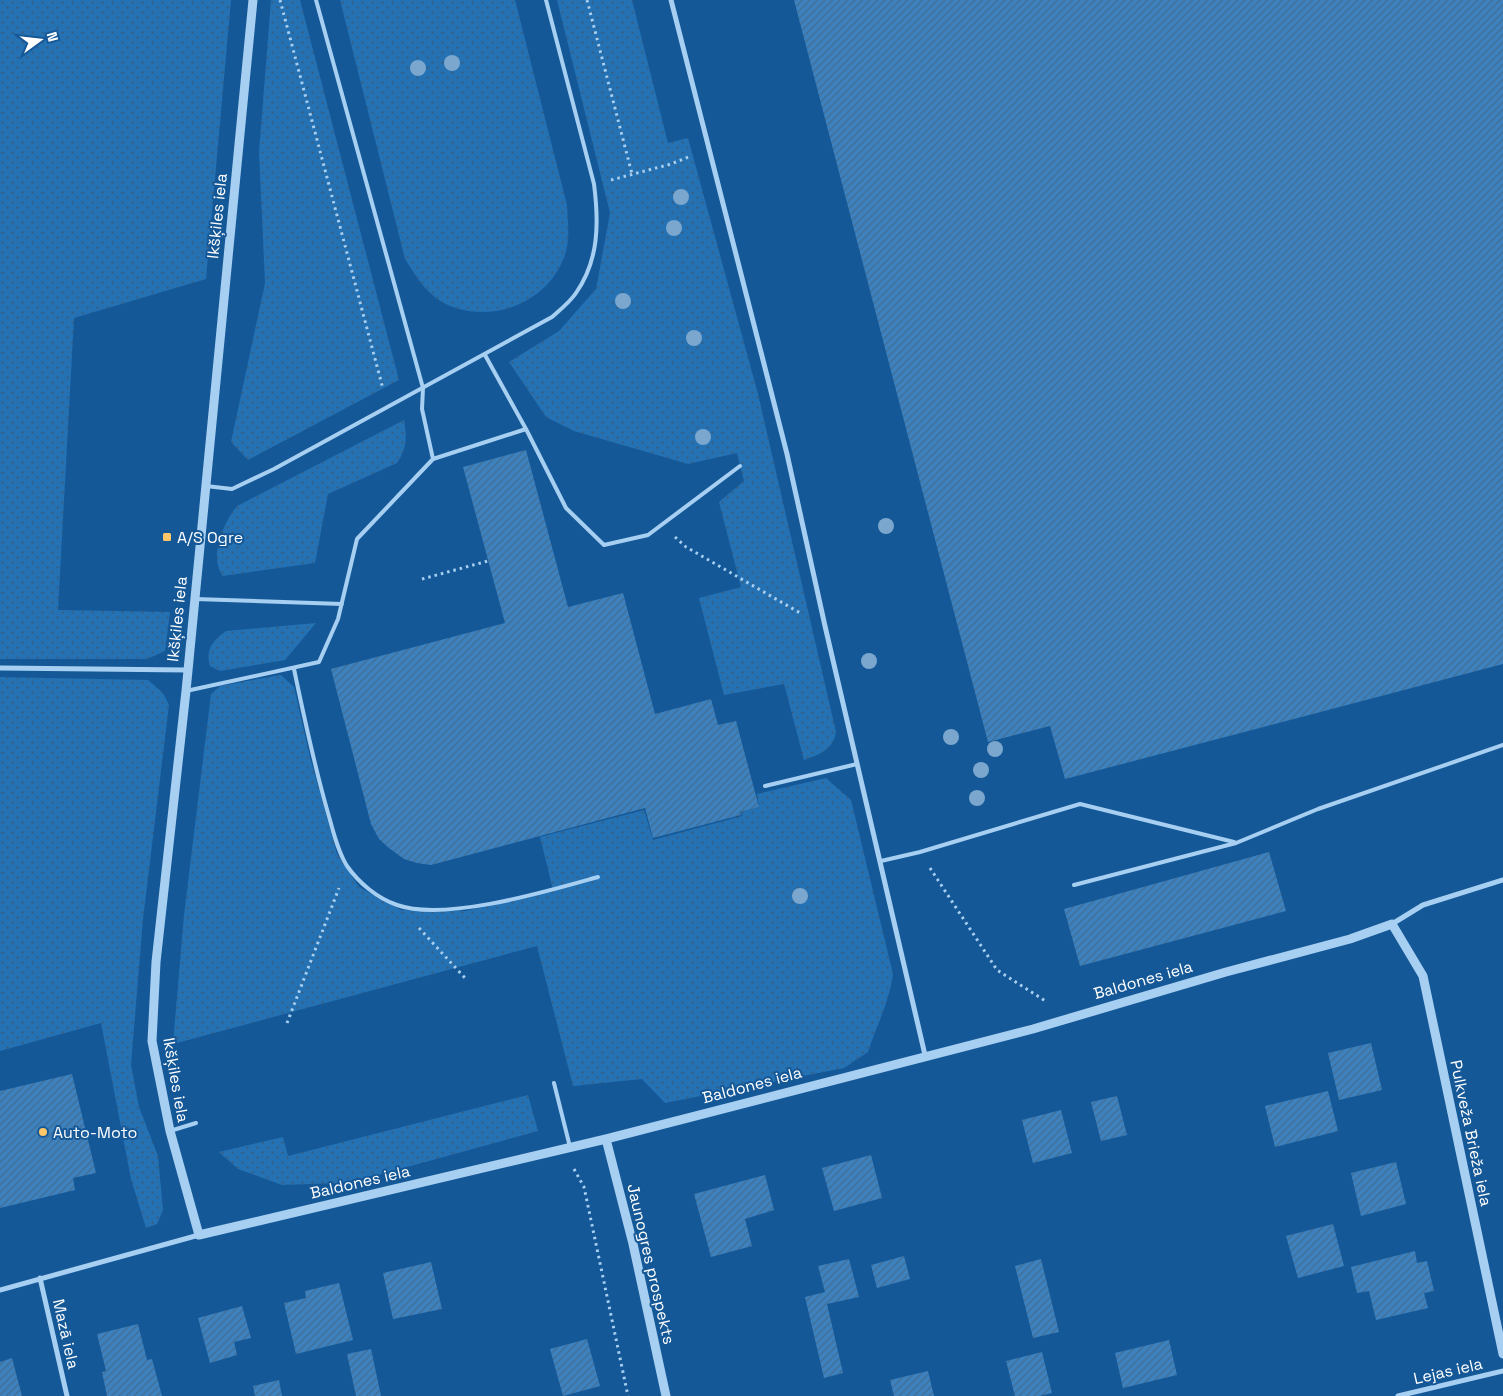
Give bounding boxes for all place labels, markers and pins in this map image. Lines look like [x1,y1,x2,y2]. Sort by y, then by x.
place label: A/S Ogre [177,527,243,548]
marker: A/S Ogre [161,531,173,543]
place label: Auto-Moto [53,1122,138,1143]
marker: Auto-Moto [37,1126,49,1138]

